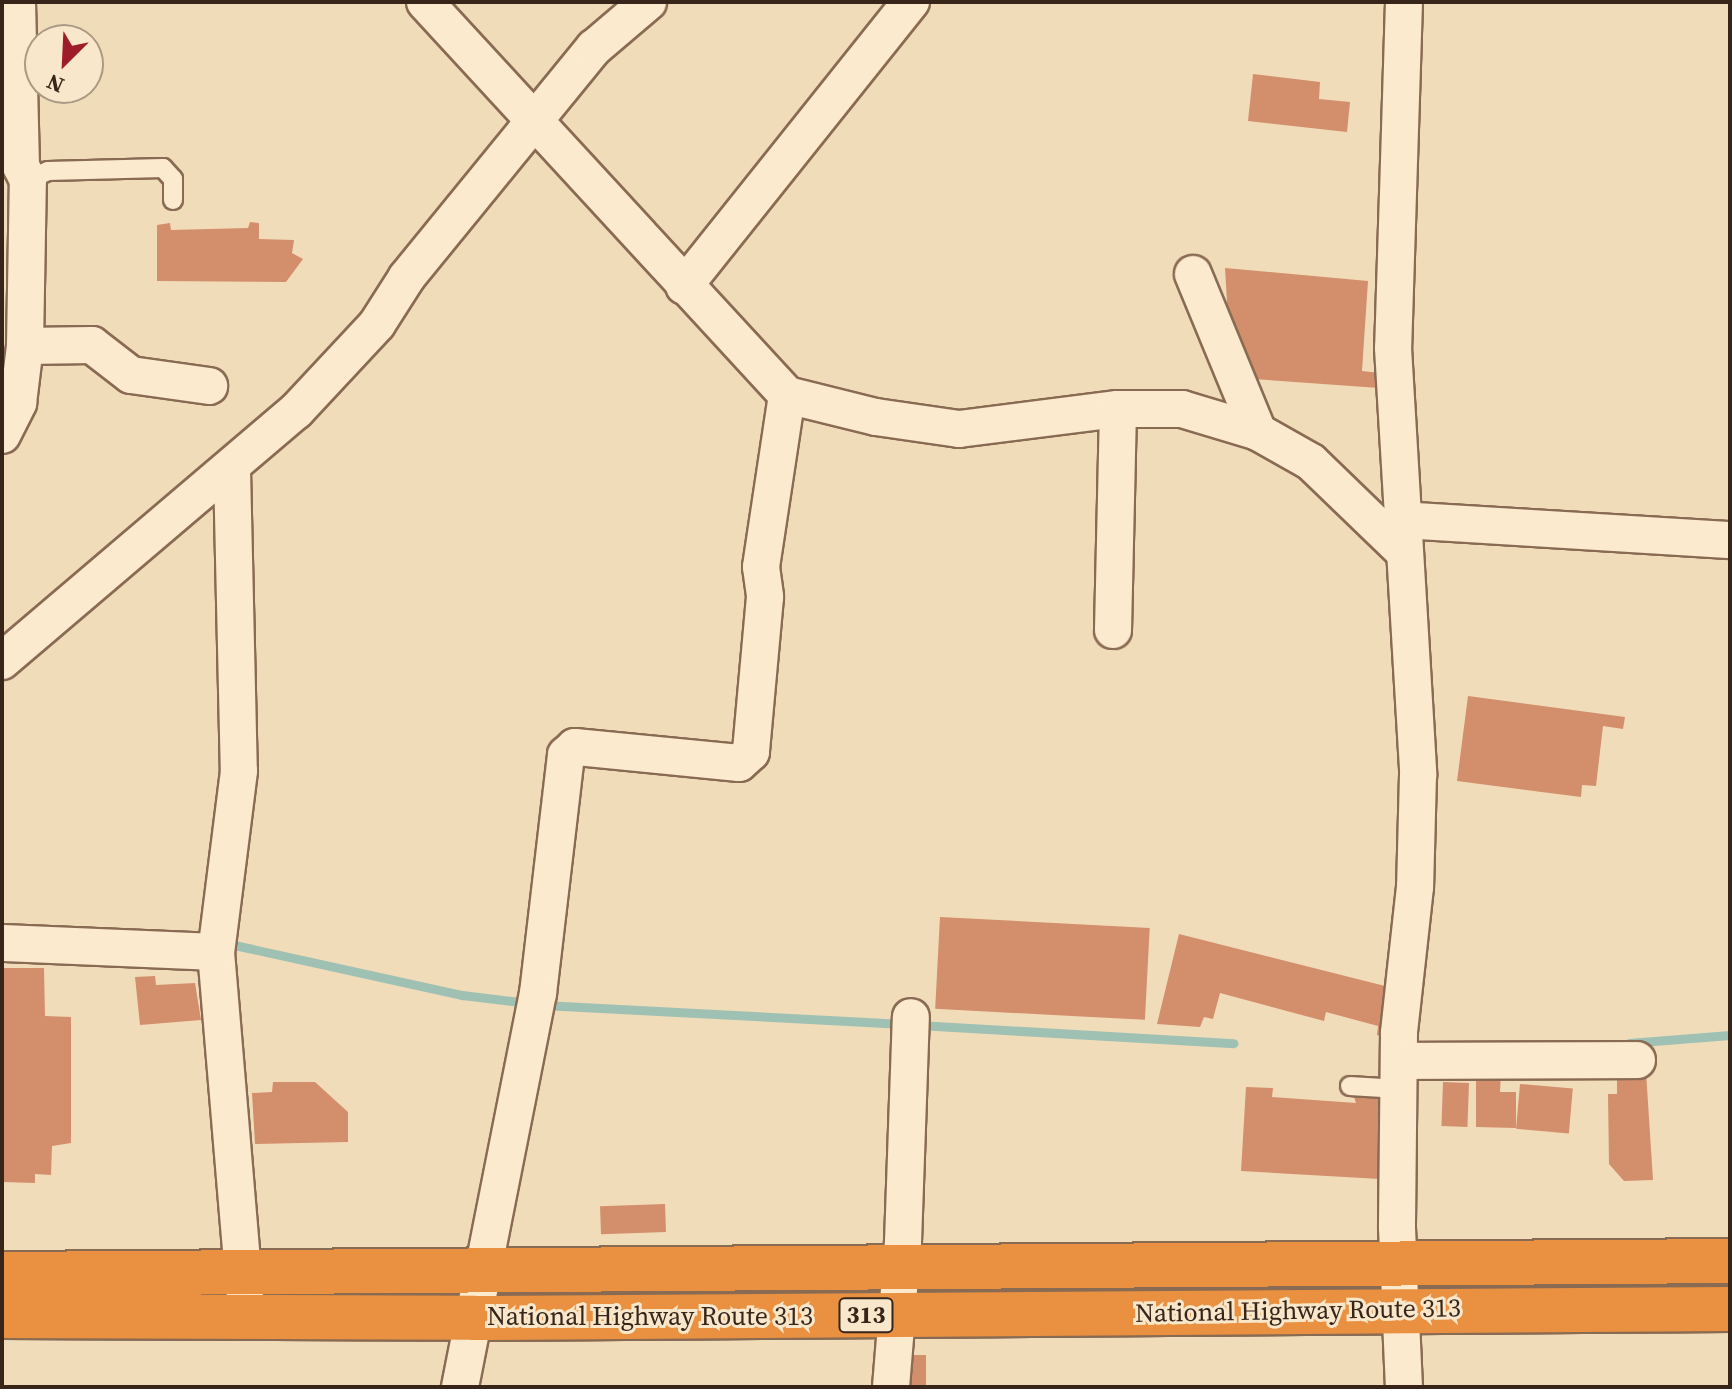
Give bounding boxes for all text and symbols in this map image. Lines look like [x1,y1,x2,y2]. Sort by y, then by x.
north arrow [24,24,104,104]
text: N [42,67,68,101]
street label: National Highway Route 313 [1135,1293,1461,1329]
road number: 313 [838,1295,894,1335]
street label: National Highway Route 313 [487,1301,813,1333]

